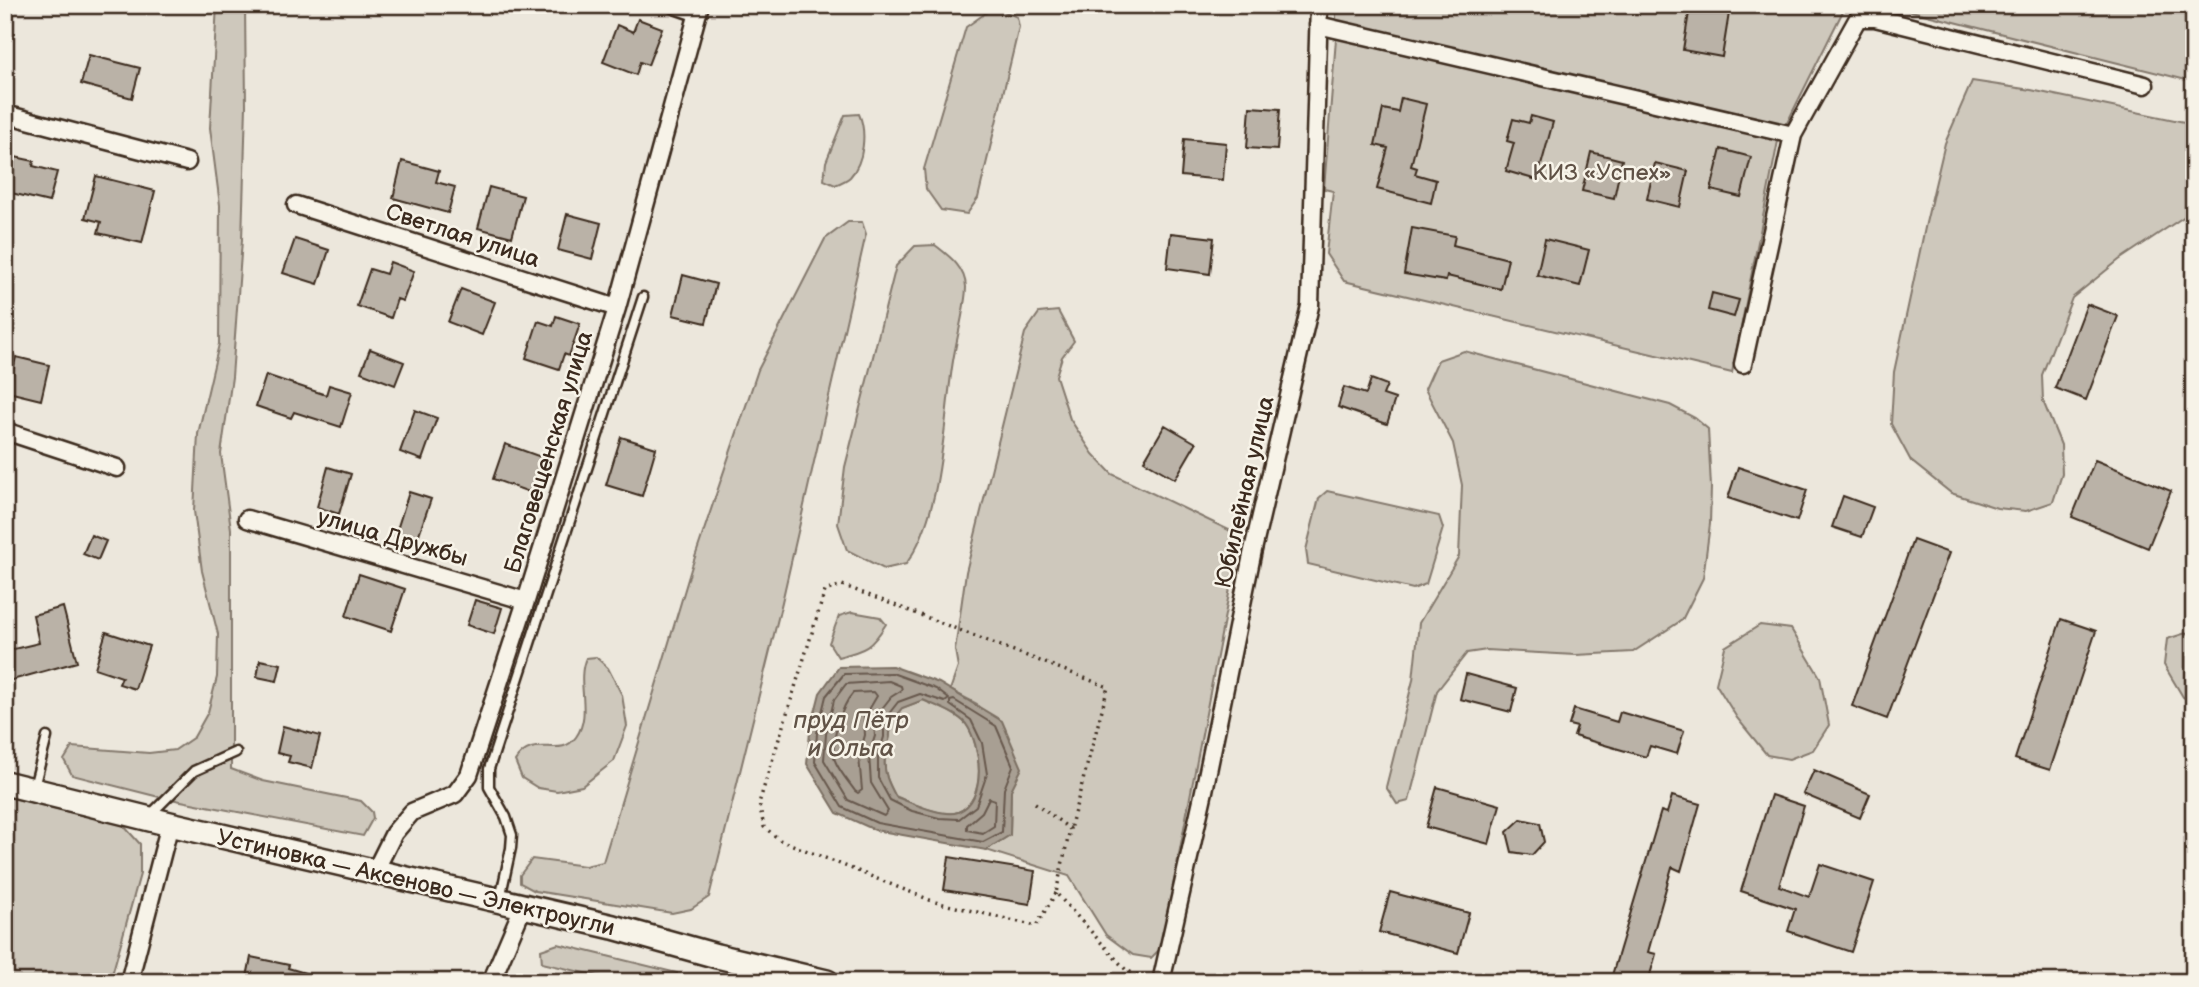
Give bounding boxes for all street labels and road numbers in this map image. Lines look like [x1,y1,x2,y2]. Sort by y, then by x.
street label: Светлая улица [382,198,544,274]
street label: Благовещенская улица [499,327,599,577]
street label: Юбилейная улица [1209,393,1281,591]
street label: улица Дружбы [314,503,471,573]
street label: Устиновка — Аксеново — Электроугли [214,824,617,942]

